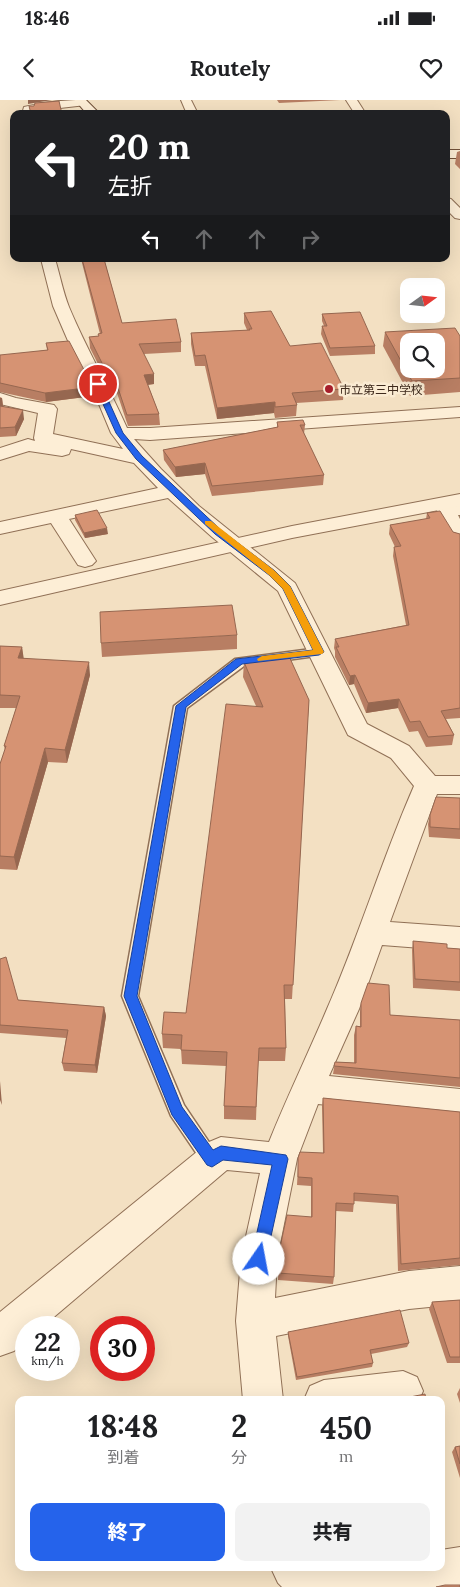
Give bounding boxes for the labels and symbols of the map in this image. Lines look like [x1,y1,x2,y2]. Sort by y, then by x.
north arrow [400,278,445,322]
pin [77,363,119,405]
place label: 市立第三中学校 [339,382,423,397]
marker: 市立第三中学校 [323,383,335,395]
position arrow [232,1232,284,1284]
speed limit sign: 30 [90,1316,155,1381]

